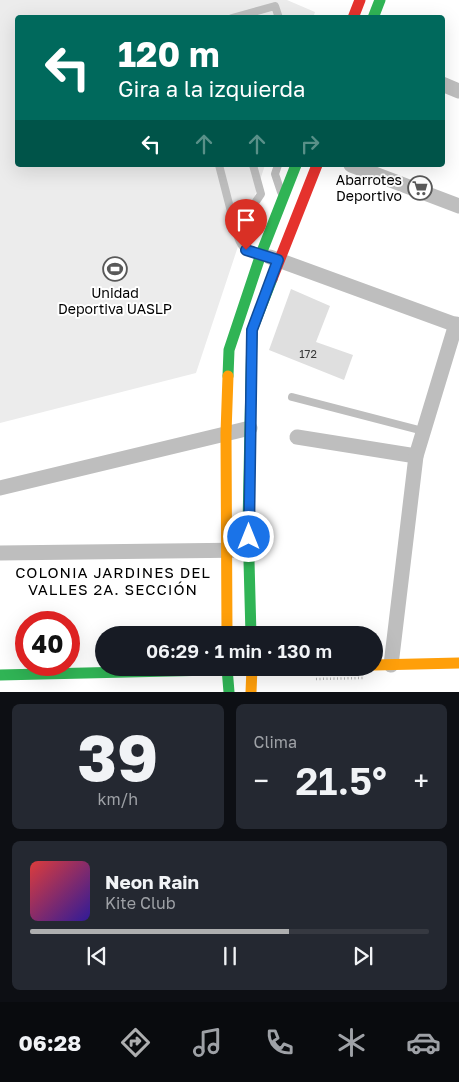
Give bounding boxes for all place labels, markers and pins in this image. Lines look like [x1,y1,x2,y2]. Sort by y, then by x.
place label: Abarrotes Deportivo [336,171,402,204]
supermarket icon: Abarrotes Deportivo [407,175,433,201]
pin [225,199,267,250]
sports icon: Unidad Deportiva UASLP [102,256,128,282]
place label: Unidad Deportiva UASLP [58,284,172,317]

